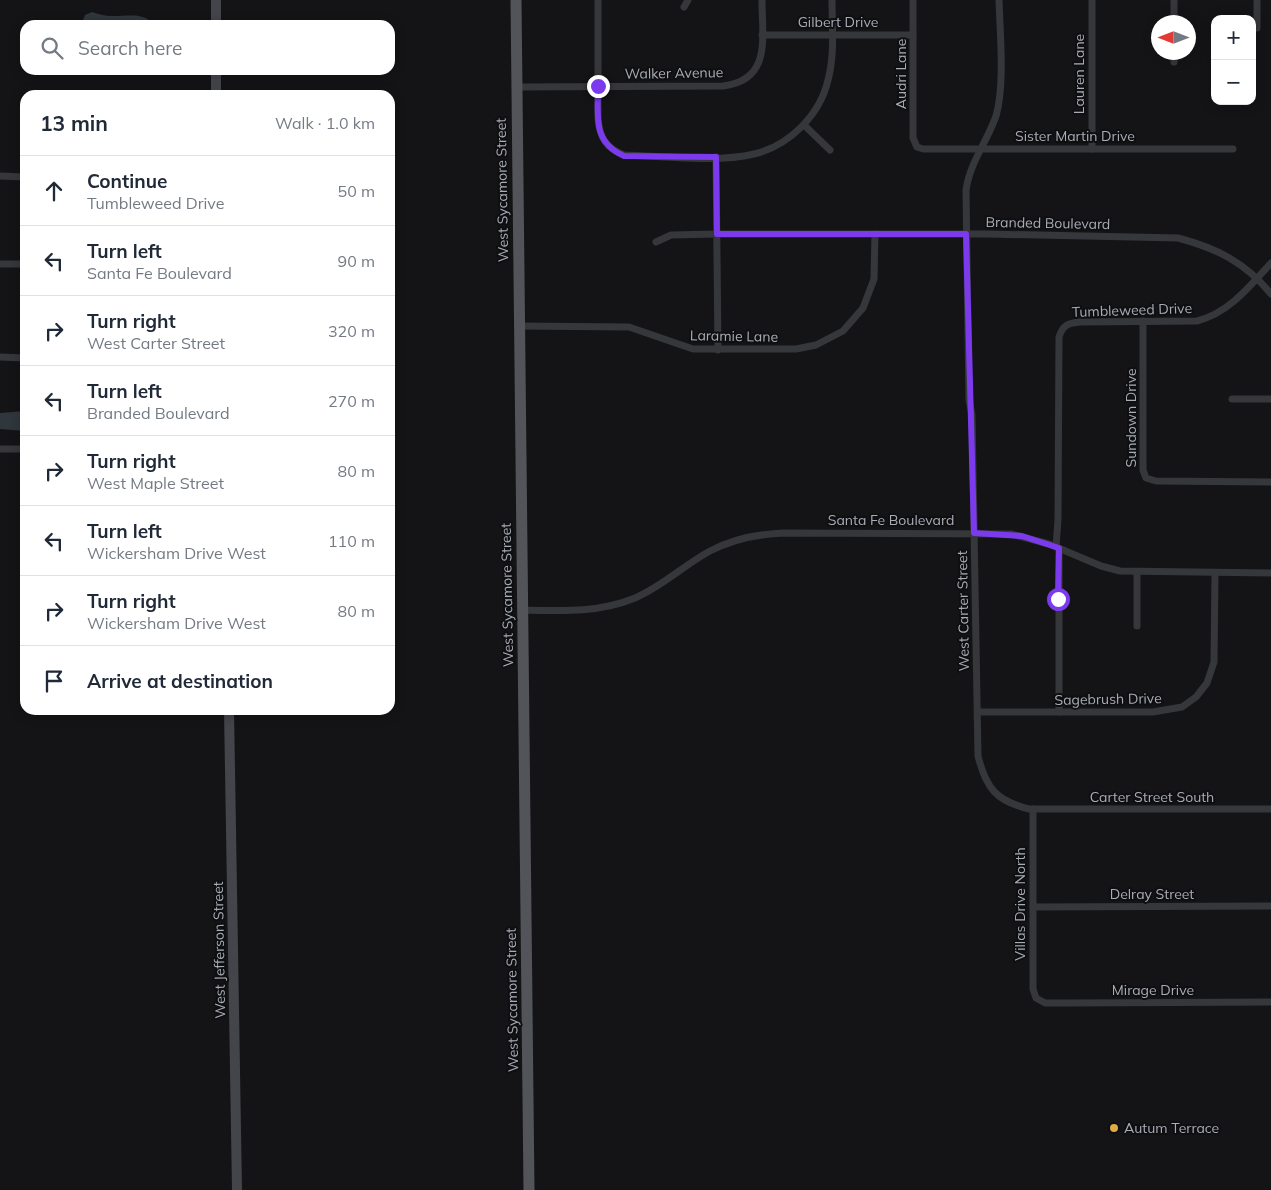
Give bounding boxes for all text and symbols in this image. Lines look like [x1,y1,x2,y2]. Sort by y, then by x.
street label: Gilbert Drive [798,13,878,31]
north arrow [1151,15,1196,60]
map controls [1211,15,1256,105]
button: + [1211,15,1256,60]
search box [20,20,395,75]
icon: search [38,34,66,62]
street label: Lauren Lane [1070,34,1088,114]
text: Search here [78,36,182,60]
street label: Audri Lane [892,39,910,109]
button: − [1211,60,1256,105]
street label: Walker Avenue [625,63,723,83]
route end [587,75,610,98]
text: 13 min [40,110,108,136]
text: Walk · 1.0 km [275,113,375,133]
street label: West Sycamore Street [492,118,512,262]
street label: Sister Martin Drive [1015,127,1135,145]
text: Continue [87,169,167,193]
icon: ahead [40,177,68,205]
text: 50 m [338,181,375,201]
text: Tumbleweed Drive [87,193,224,213]
street label: Branded Boulevard [985,213,1111,233]
text: Turn left [87,239,162,263]
icon: left [40,247,68,275]
text: 90 m [338,251,375,271]
text: Santa Fe Boulevard [87,263,232,283]
street label: Tumbleweed Drive [1072,299,1192,321]
text: Turn right [87,309,176,333]
icon: right [40,317,68,345]
text: 320 m [328,321,375,341]
street label: Laramie Lane [690,326,778,346]
text: West Carter Street [87,333,225,353]
street label: Sundown Drive [1122,368,1140,468]
text: Turn left [87,379,162,403]
icon: left [40,387,68,415]
text: 270 m [328,391,375,411]
text: Branded Boulevard [87,403,230,423]
text: Turn right [87,449,176,473]
icon: right [40,457,68,485]
text: 80 m [338,461,375,481]
text: West Maple Street [87,473,224,493]
street label: Santa Fe Boulevard [828,511,954,529]
text: Turn left [87,519,162,543]
street label: West Sycamore Street [497,523,517,667]
icon: left [40,527,68,555]
text: 110 m [328,531,375,551]
text: Wickersham Drive West [87,543,266,563]
street label: West Carter Street [953,550,973,672]
route start [1047,588,1070,611]
text: Turn right [87,589,176,613]
icon: right [40,597,68,625]
text: 80 m [338,601,375,621]
text: Wickersham Drive West [87,613,266,633]
icon: arrive [40,667,68,695]
text: Arrive at destination [87,669,273,693]
street label: Sagebrush Drive [1054,689,1162,709]
street label: Carter Street South [1090,788,1214,806]
street label: Villas Drive North [1011,847,1029,961]
street label: West Jefferson Street [209,881,229,1019]
street label: Delray Street [1110,885,1194,903]
street label: West Sycamore Street [502,928,522,1072]
street label: Mirage Drive [1112,981,1194,999]
place label: Autum Terrace [1124,1119,1219,1137]
marker: Autum Terrace [1108,1122,1120,1134]

